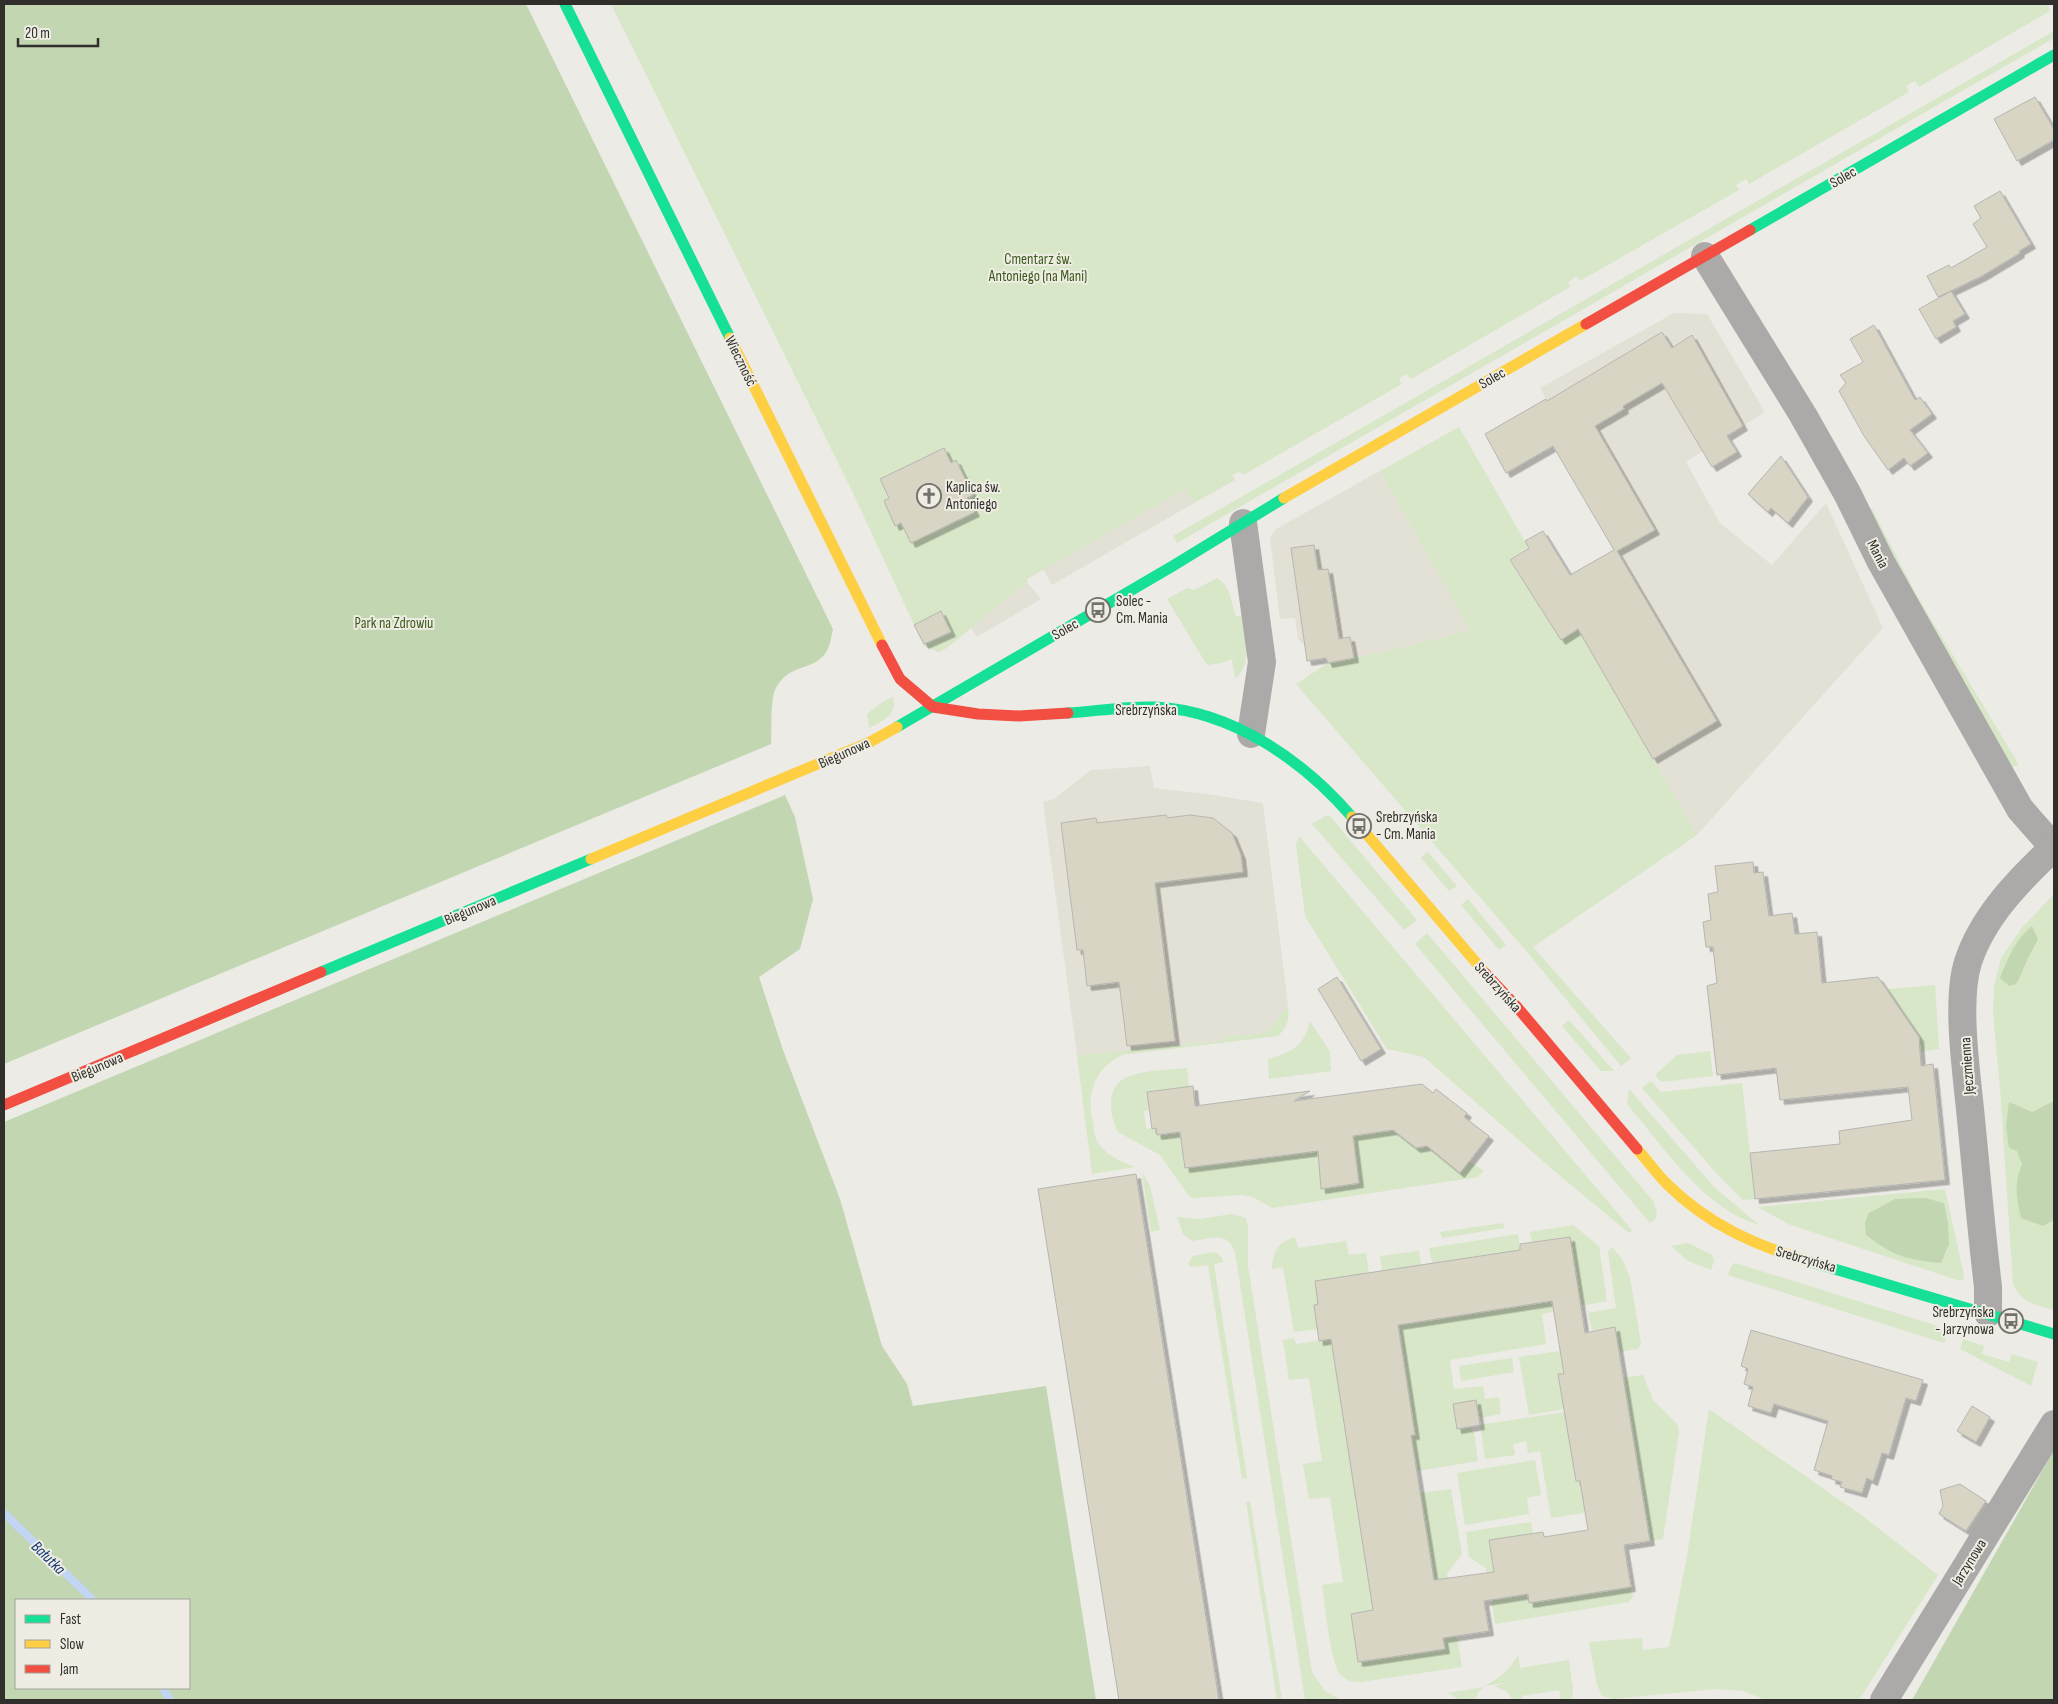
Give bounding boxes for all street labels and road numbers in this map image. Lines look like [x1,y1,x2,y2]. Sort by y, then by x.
street label: Solec [1827,162,1860,193]
street label: Wieczność [720,333,761,390]
street label: Solec [1476,363,1509,394]
street label: Mania [1862,537,1893,572]
street label: Solec [1049,614,1082,645]
street label: Srebrzyńska [1115,701,1177,720]
street label: Biegunowa [816,734,873,773]
street label: Biegunowa [441,891,499,930]
street label: Srebrzyńska [1470,958,1525,1017]
street label: Jęczmienna [1956,1036,1979,1096]
street label: Biegunowa [68,1048,126,1087]
street label: Srebrzyńska [1774,1242,1838,1277]
street label: Jarzynowa [1947,1535,1991,1590]

